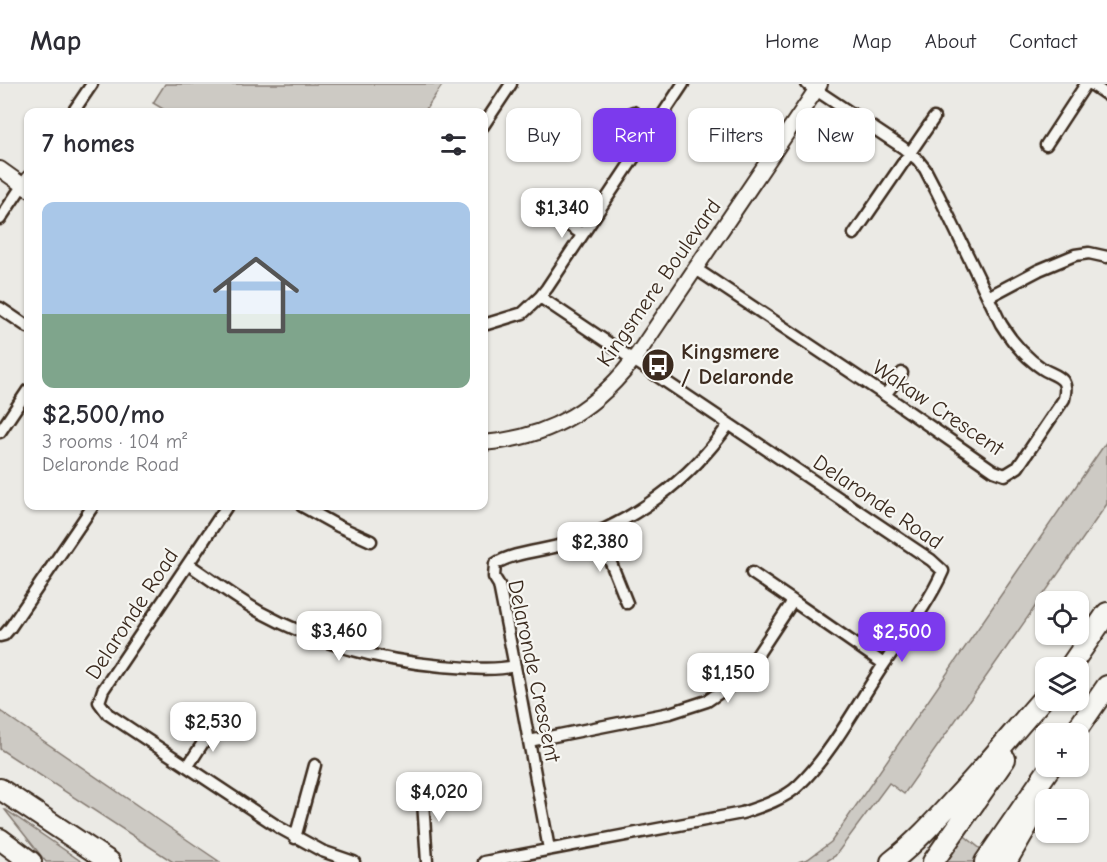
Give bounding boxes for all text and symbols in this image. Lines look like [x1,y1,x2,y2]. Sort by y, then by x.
text: Map [30,25,81,57]
text: Home [765,29,819,53]
text: Map [852,29,892,53]
text: About [925,29,976,53]
text: Contact [1009,29,1077,53]
chip: Buy [506,108,581,162]
chip: Rent [593,108,676,162]
chip: Filters [688,108,784,162]
chip: New [796,108,875,162]
icon: filters [437,128,470,161]
text: 7 homes [42,129,135,159]
pin: $1,340 [513,188,611,239]
street label: Kingsmere Boulevard [591,194,727,372]
text: $1,340 [535,196,589,219]
icon: home [202,241,310,349]
place label: Kingsmere / Delaronde [681,339,794,390]
bus stop icon: Kingsmere / Delaronde [640,347,676,383]
street label: Wakaw Crescent [867,354,1009,462]
text: $2,500/mo [42,400,165,430]
text: 3 rooms · 104 m² [42,430,187,453]
street label: Delaronde Road [808,449,948,555]
text: Delaronde Road [42,453,179,476]
pin: $2,380 [551,522,649,573]
text: $2,380 [571,530,629,553]
street label: Delaronde Road [80,544,184,684]
street label: Delaronde Crescent [502,578,566,765]
map controls [1035,591,1089,843]
button: locate [1035,591,1089,645]
pin: $3,460 [290,611,388,662]
pin: $2,500 [853,612,951,663]
text: $3,460 [311,619,368,642]
text: $2,500 [872,620,932,643]
pin: $1,150 [679,653,777,704]
button: layers [1035,657,1089,711]
text: $1,150 [701,661,755,684]
pin: $2,530 [164,702,262,753]
text: $2,530 [184,710,242,733]
button: + [1035,723,1089,777]
pin: $4,020 [390,772,488,823]
text: $4,020 [410,780,468,803]
button: − [1035,789,1089,843]

